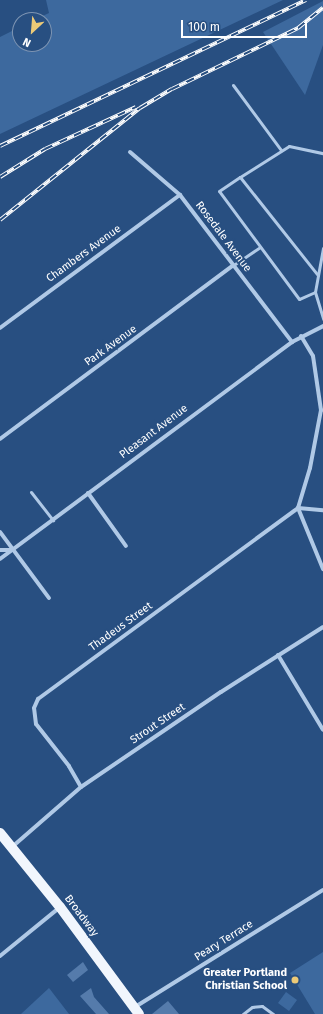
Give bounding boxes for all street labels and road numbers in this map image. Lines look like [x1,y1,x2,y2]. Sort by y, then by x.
street label: Rosedale Avenue [192,199,254,275]
street label: Chambers Avenue [44,222,124,286]
street label: Park Avenue [82,323,140,369]
street label: Pleasant Avenue [117,402,191,462]
street label: Thadeus Street [87,600,155,654]
street label: Strout Street [128,701,188,747]
street label: Broadway [61,893,101,939]
street label: Peary Terrace [192,918,256,964]

